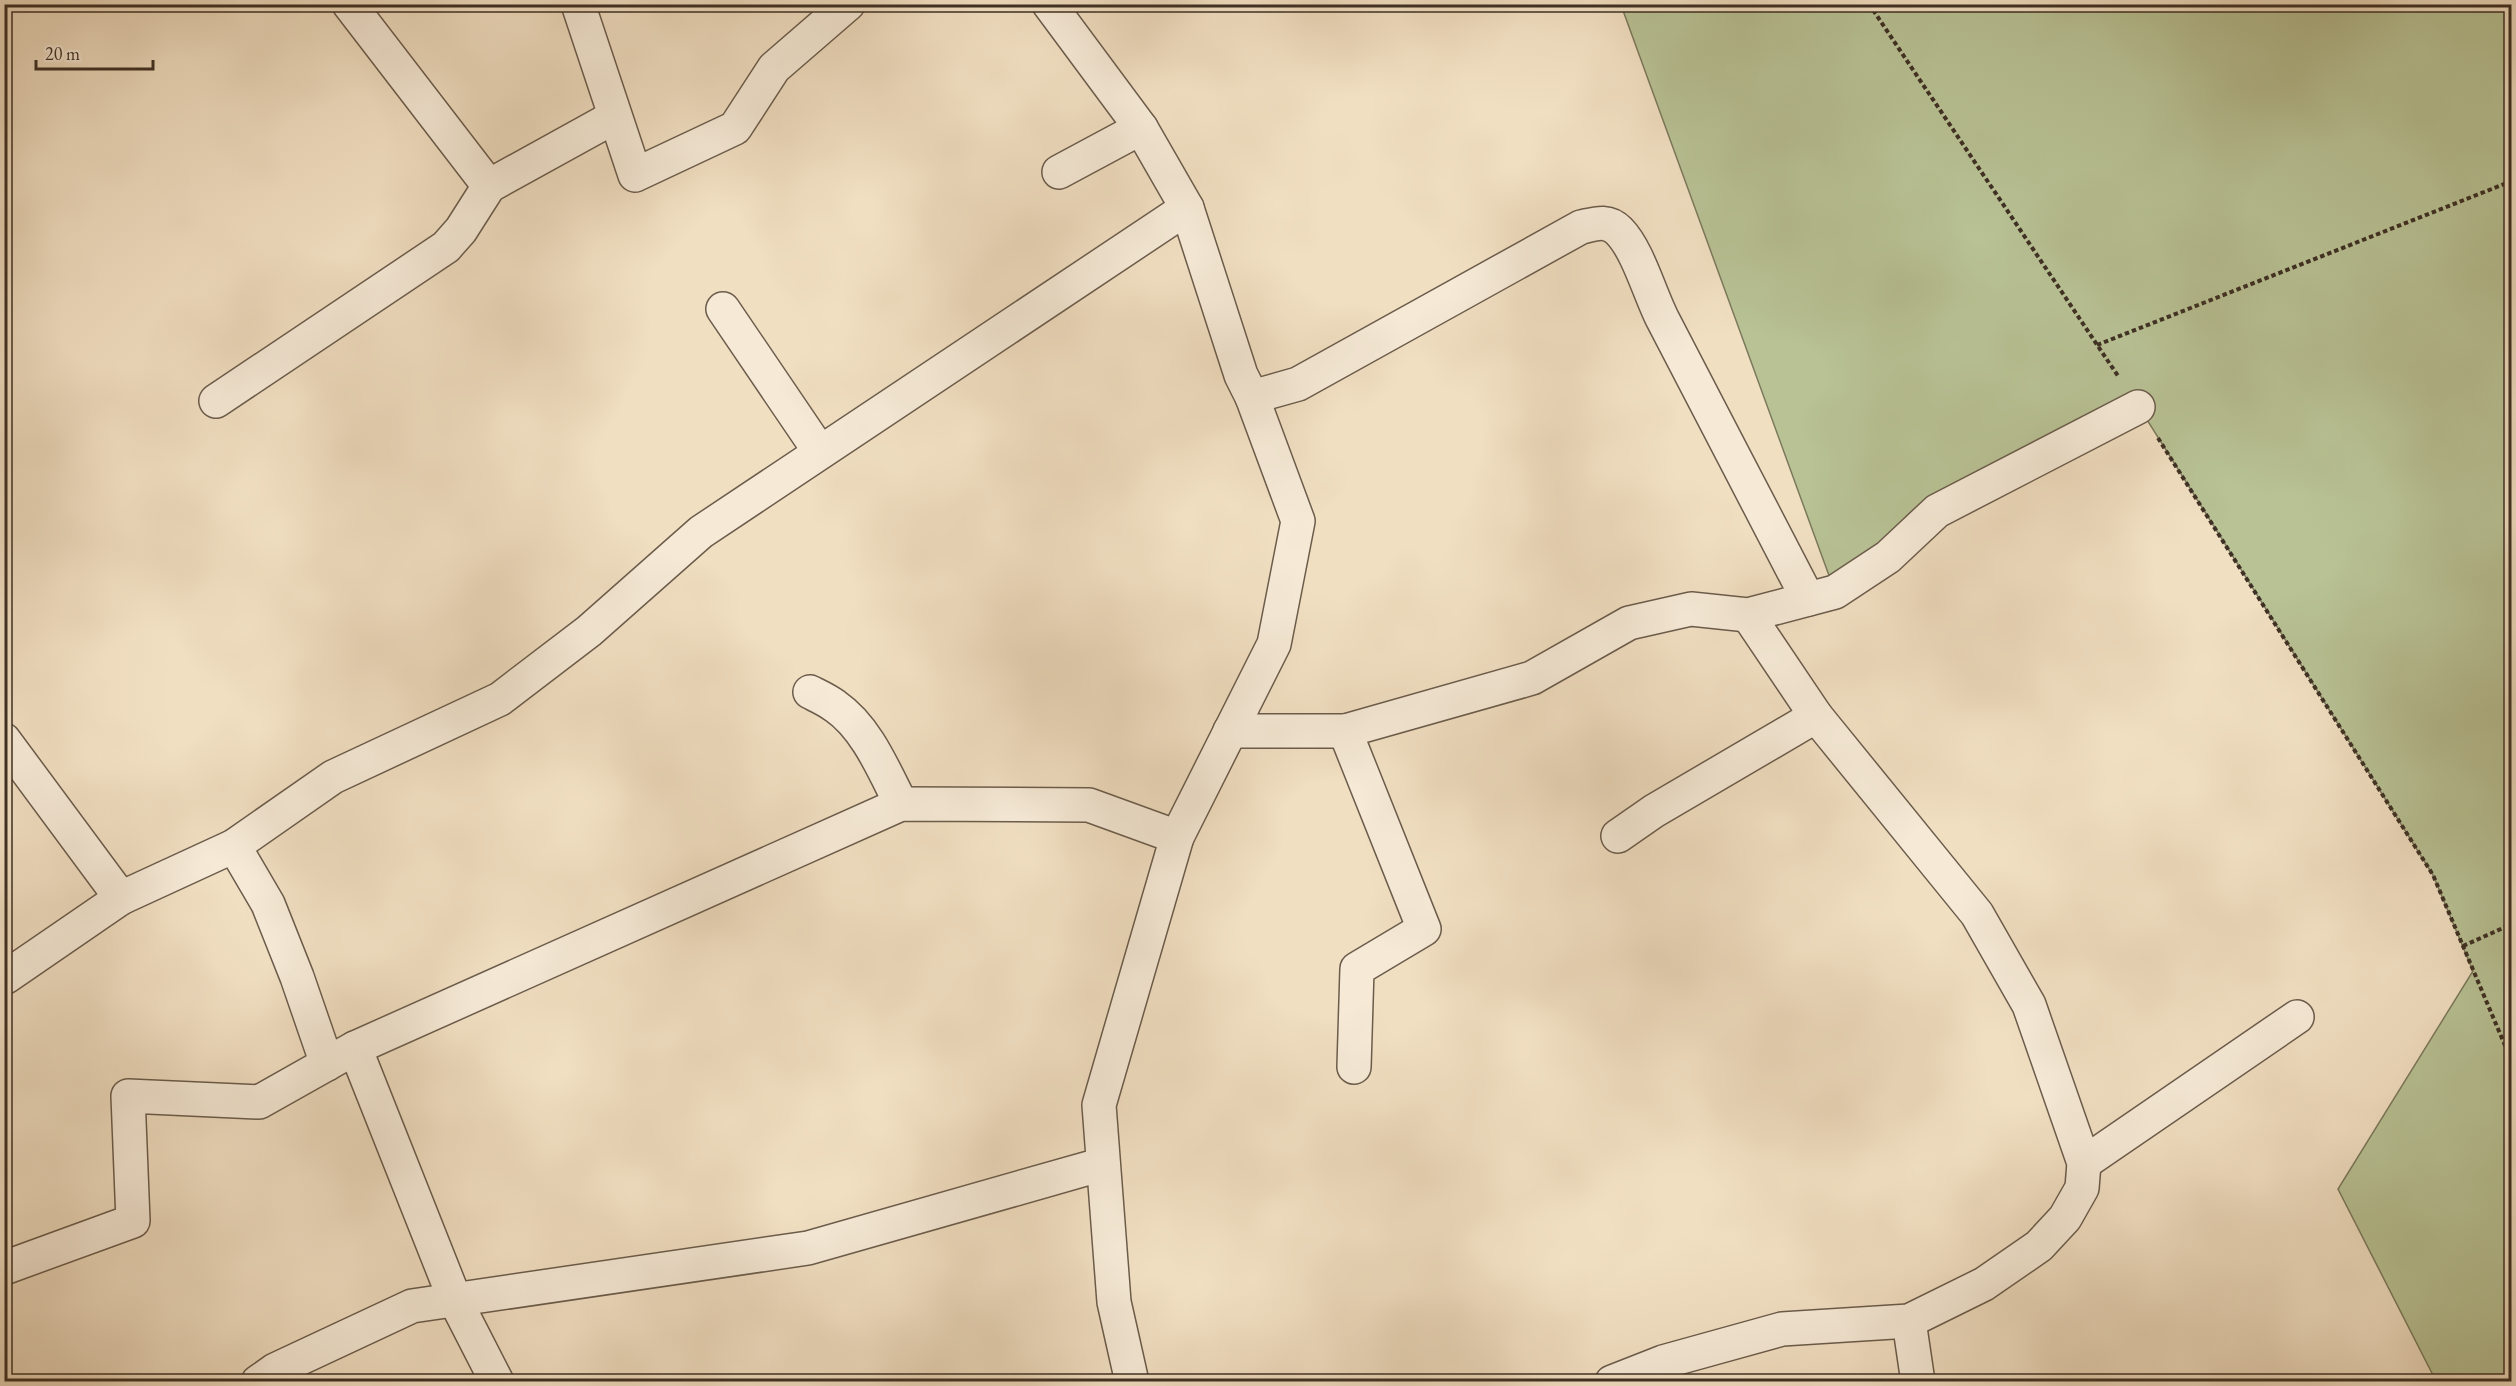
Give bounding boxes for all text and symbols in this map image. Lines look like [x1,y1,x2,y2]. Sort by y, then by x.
scale bar [36,33,153,71]
text: 20 m [45,42,80,65]

